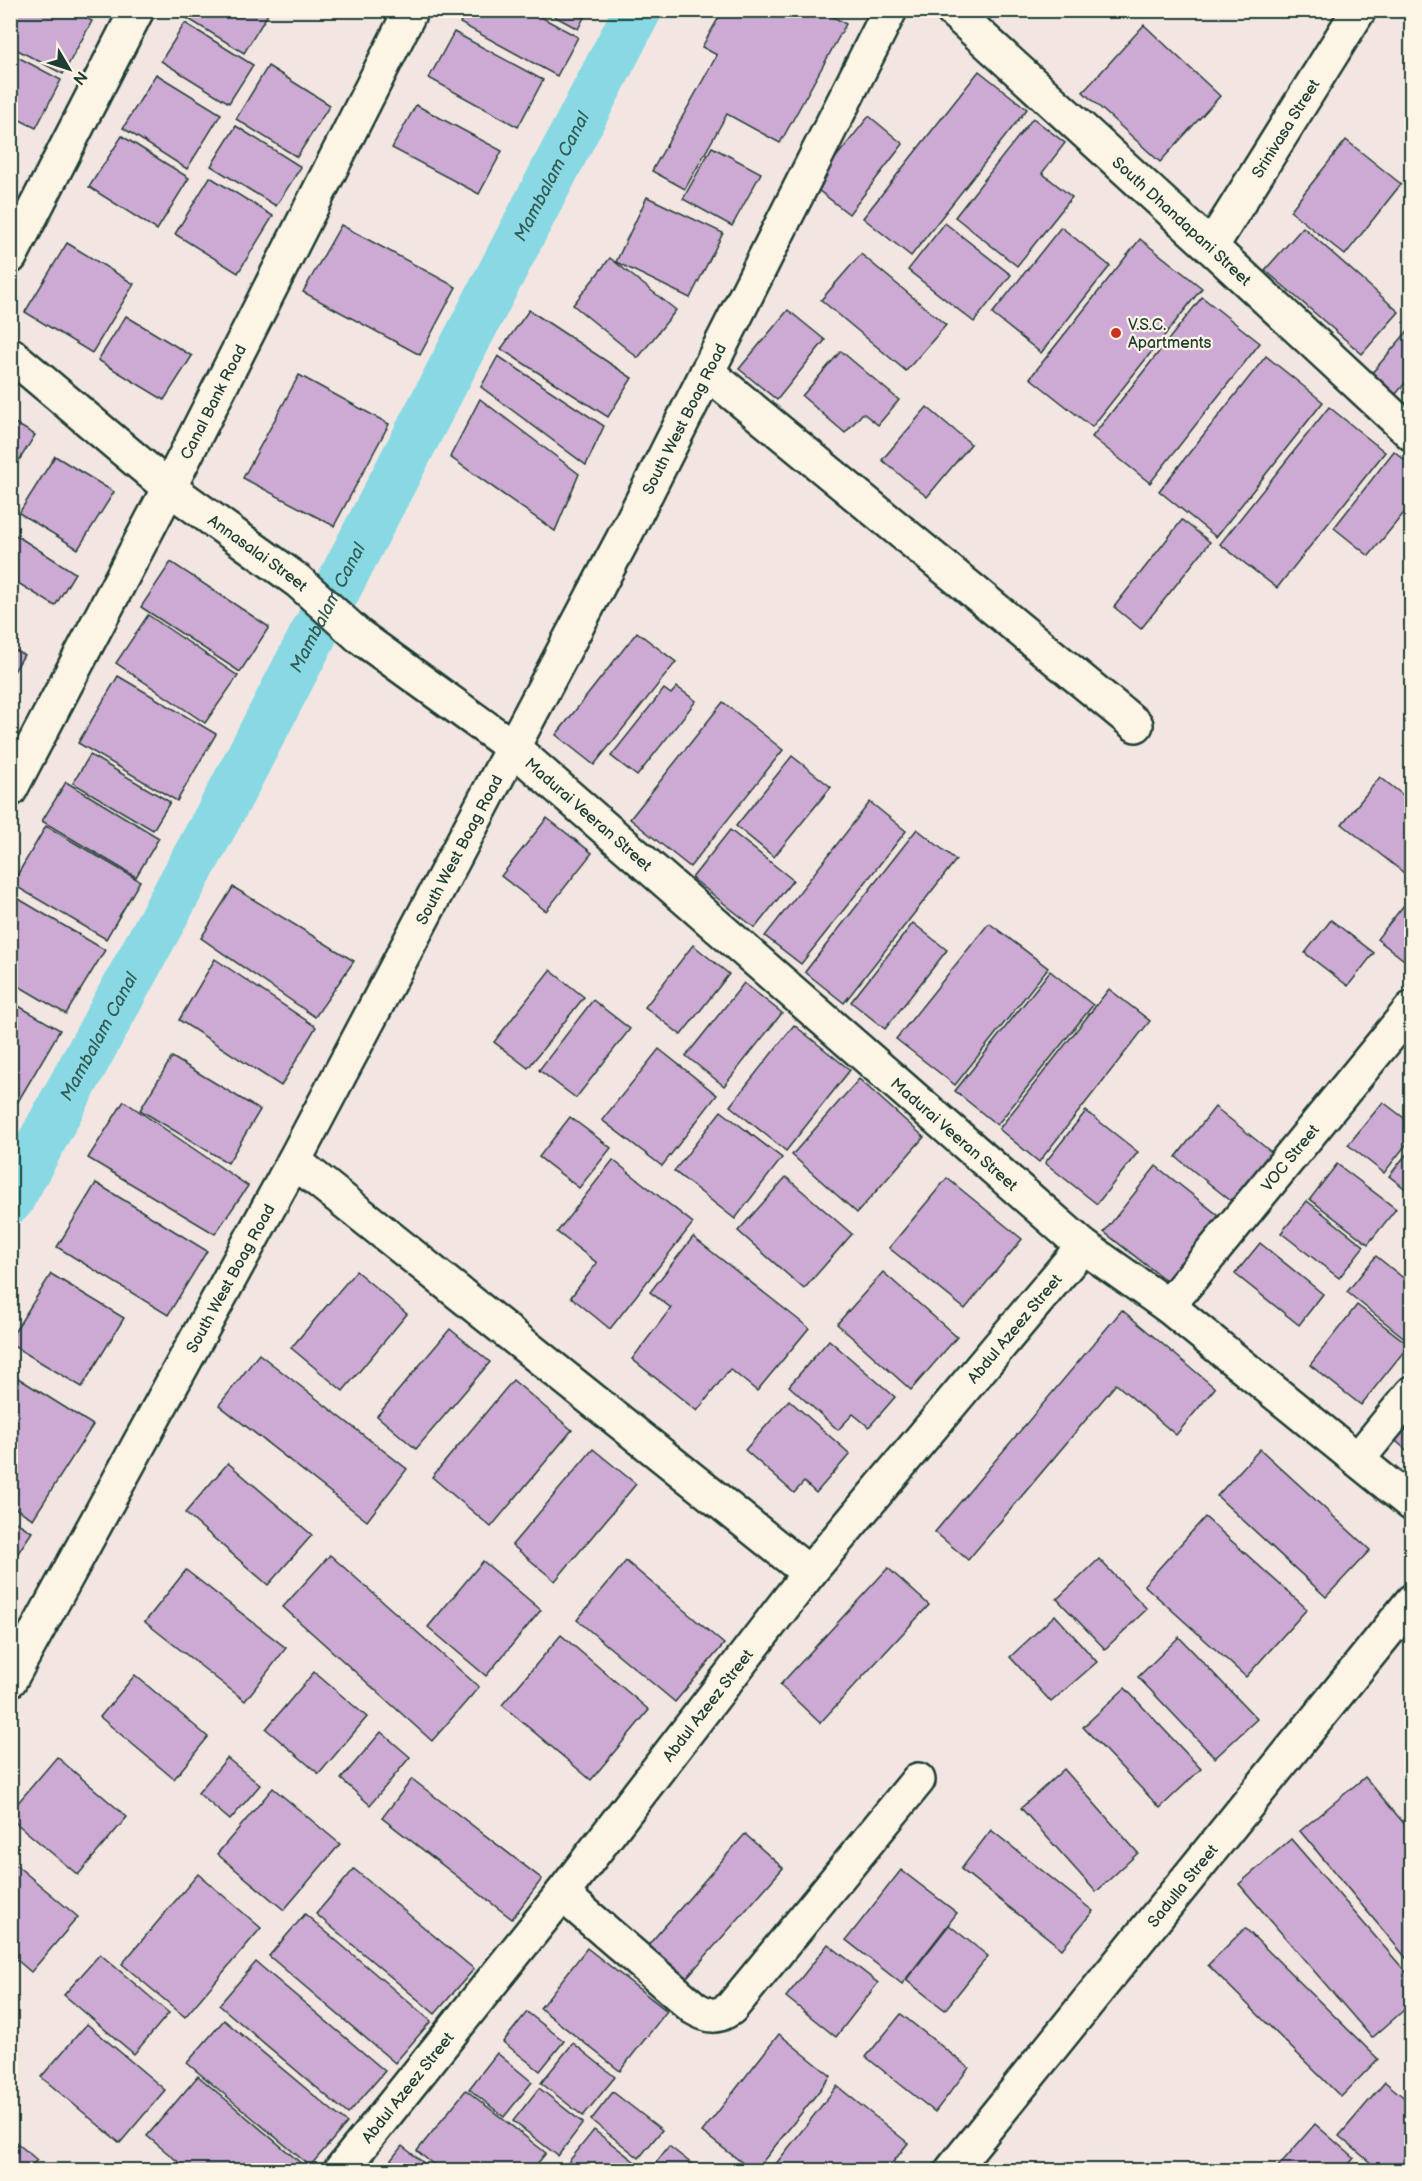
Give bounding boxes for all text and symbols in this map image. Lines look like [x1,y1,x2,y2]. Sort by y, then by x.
north arrow [39,39,99,99]
text: N [68,67,91,88]
street label: Srinivasa Street [1248,76,1324,182]
water label: Mambalam Canal [510,108,595,245]
street label: South Dhandapani Street [1108,153,1254,290]
place label: V.S.C. Apartments [1128,316,1211,353]
marker: V.S.C. Apartments [1109,326,1123,340]
street label: South West Boag Road [639,341,731,498]
street label: Canal Bank Road [177,342,251,463]
street label: Annasalai Street [204,511,311,596]
water label: Mambalam Canal [286,539,370,676]
street label: Madurai Veeran Street [520,755,655,876]
street label: South West Boag Road [413,772,507,928]
water label: Mambalam Canal [56,968,143,1104]
street label: Madurai Veeran Street [886,1074,1021,1196]
street label: VOC Street [1258,1121,1324,1196]
street label: South West Boag Road [183,1201,280,1357]
street label: Abdul Azeez Street [964,1271,1066,1388]
street label: Abdul Azeez Street [659,1646,758,1766]
street label: Sadulla Street [1144,1841,1222,1932]
street label: Abdul Azeez Street [358,2029,459,2147]

